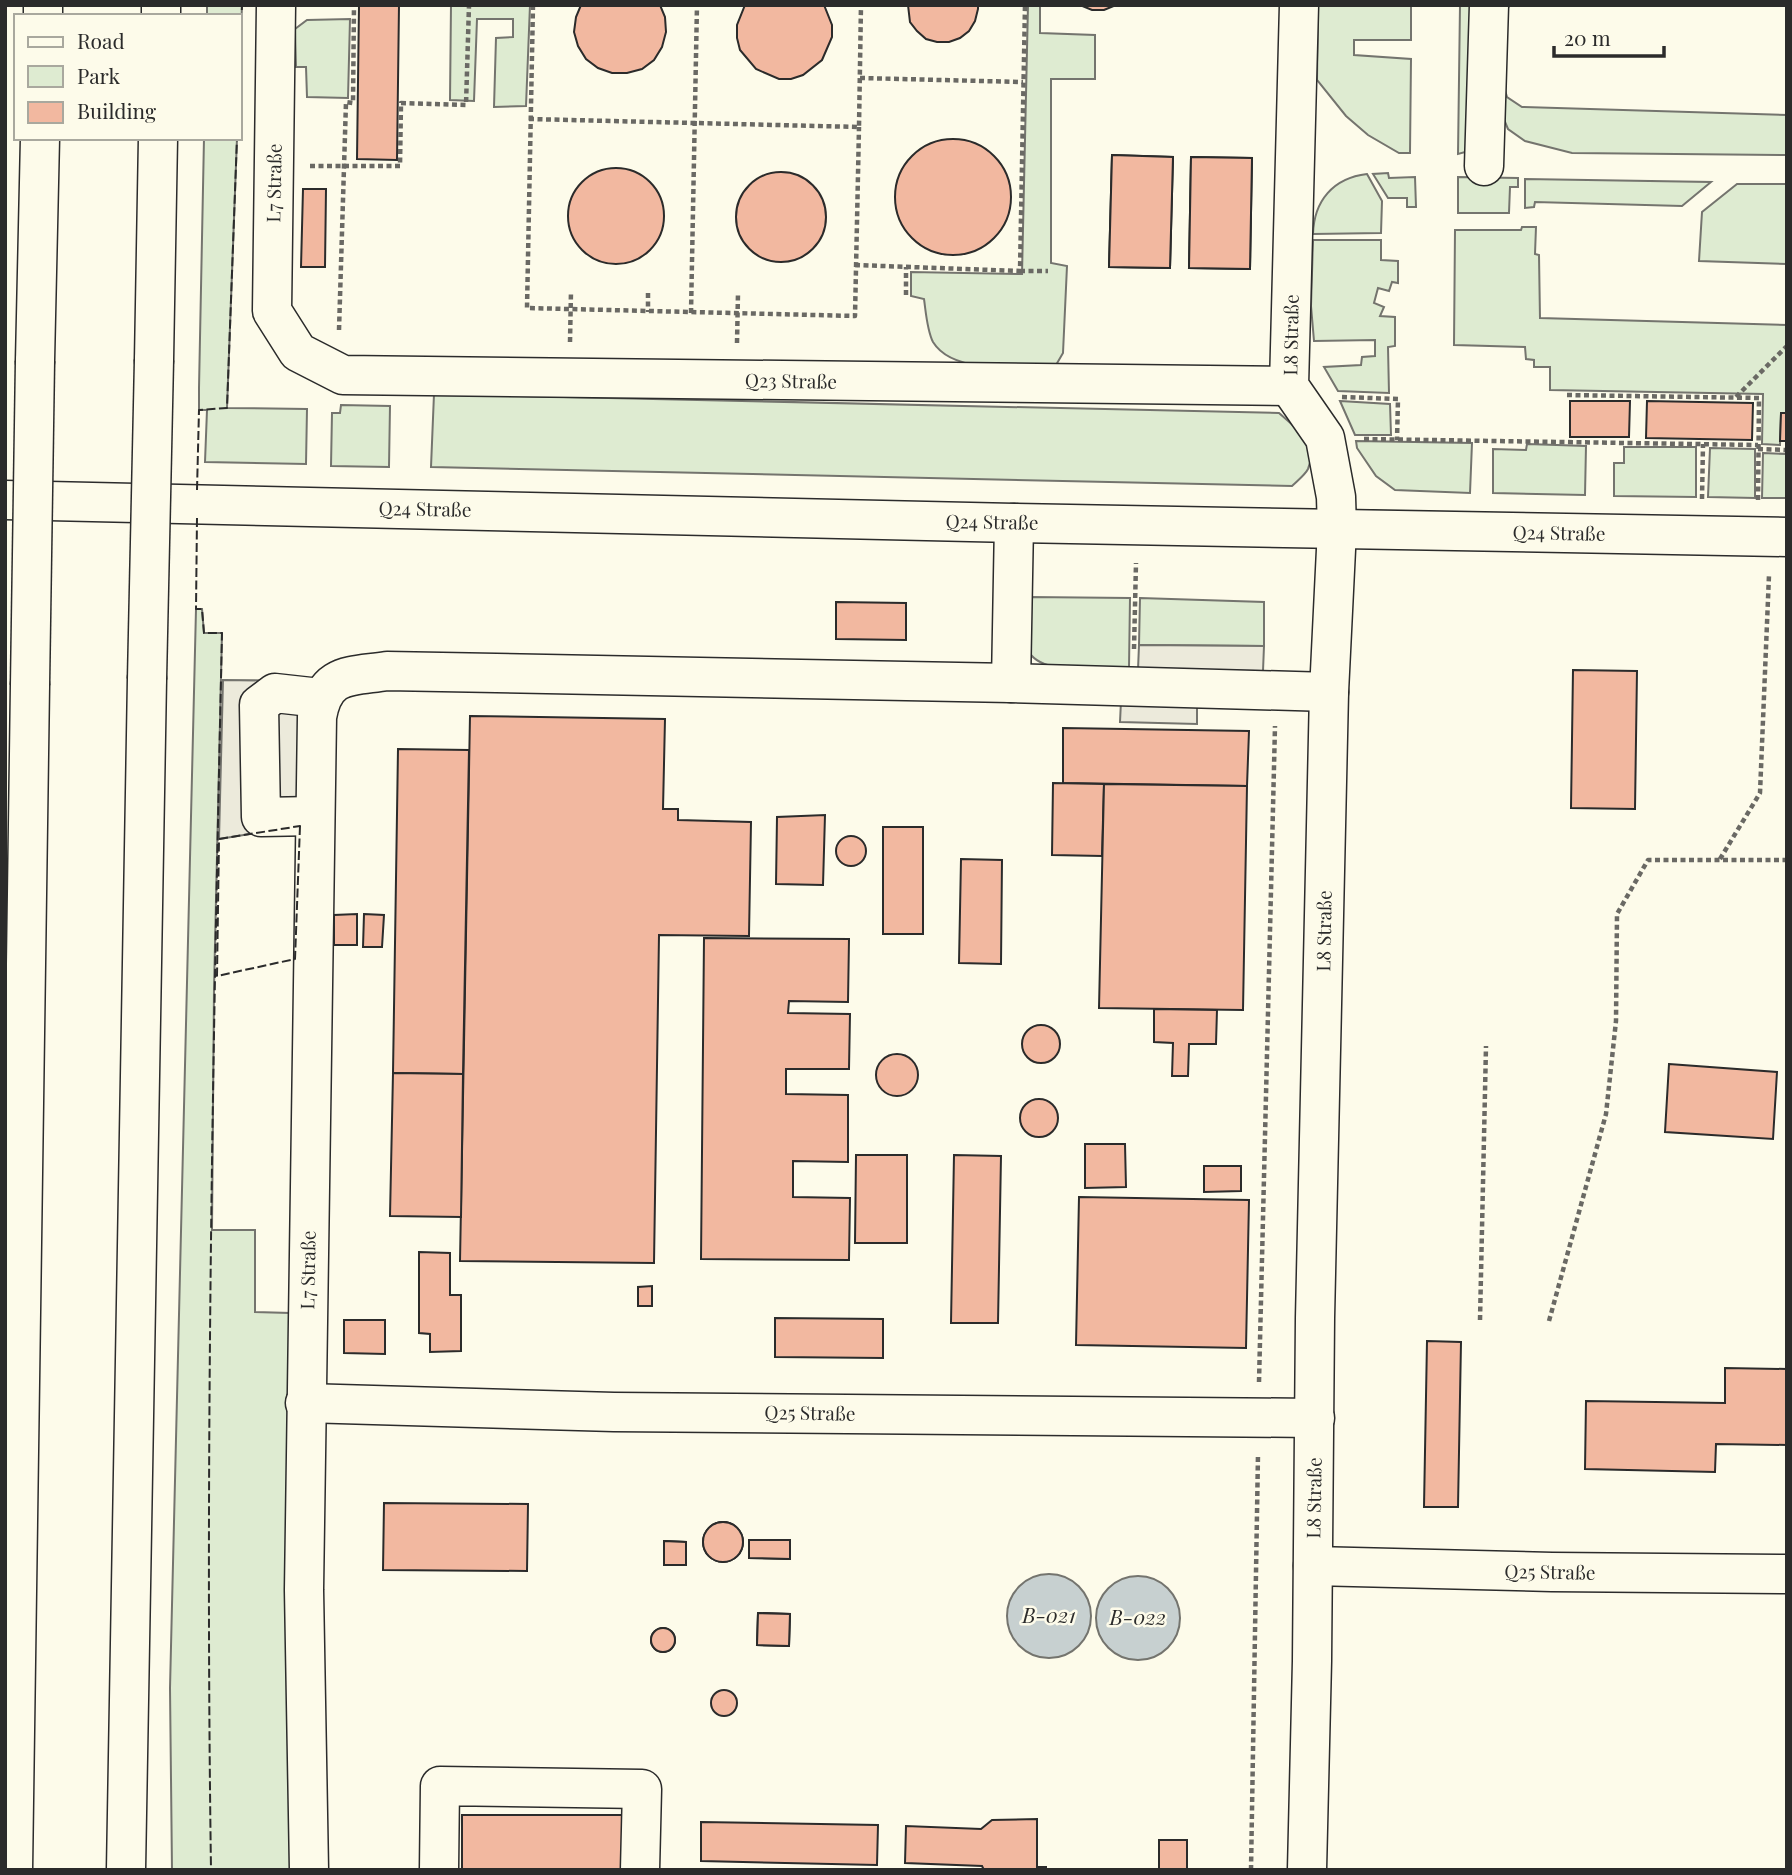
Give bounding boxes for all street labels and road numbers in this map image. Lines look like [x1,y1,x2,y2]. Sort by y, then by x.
street label: L7 Straße [259,143,287,223]
street label: L8 Straße [1276,294,1304,376]
street label: Q23 Straße [745,366,837,394]
street label: Q24 Straße [378,494,472,522]
street label: Q24 Straße [945,507,1039,535]
street label: Q24 Straße [1512,518,1606,546]
street label: L8 Straße [1309,890,1337,972]
street label: L7 Straße [293,1230,321,1310]
street label: Q25 Straße [764,1398,856,1426]
street label: L8 Straße [1299,1457,1327,1539]
street label: Q25 Straße [1504,1557,1596,1585]

